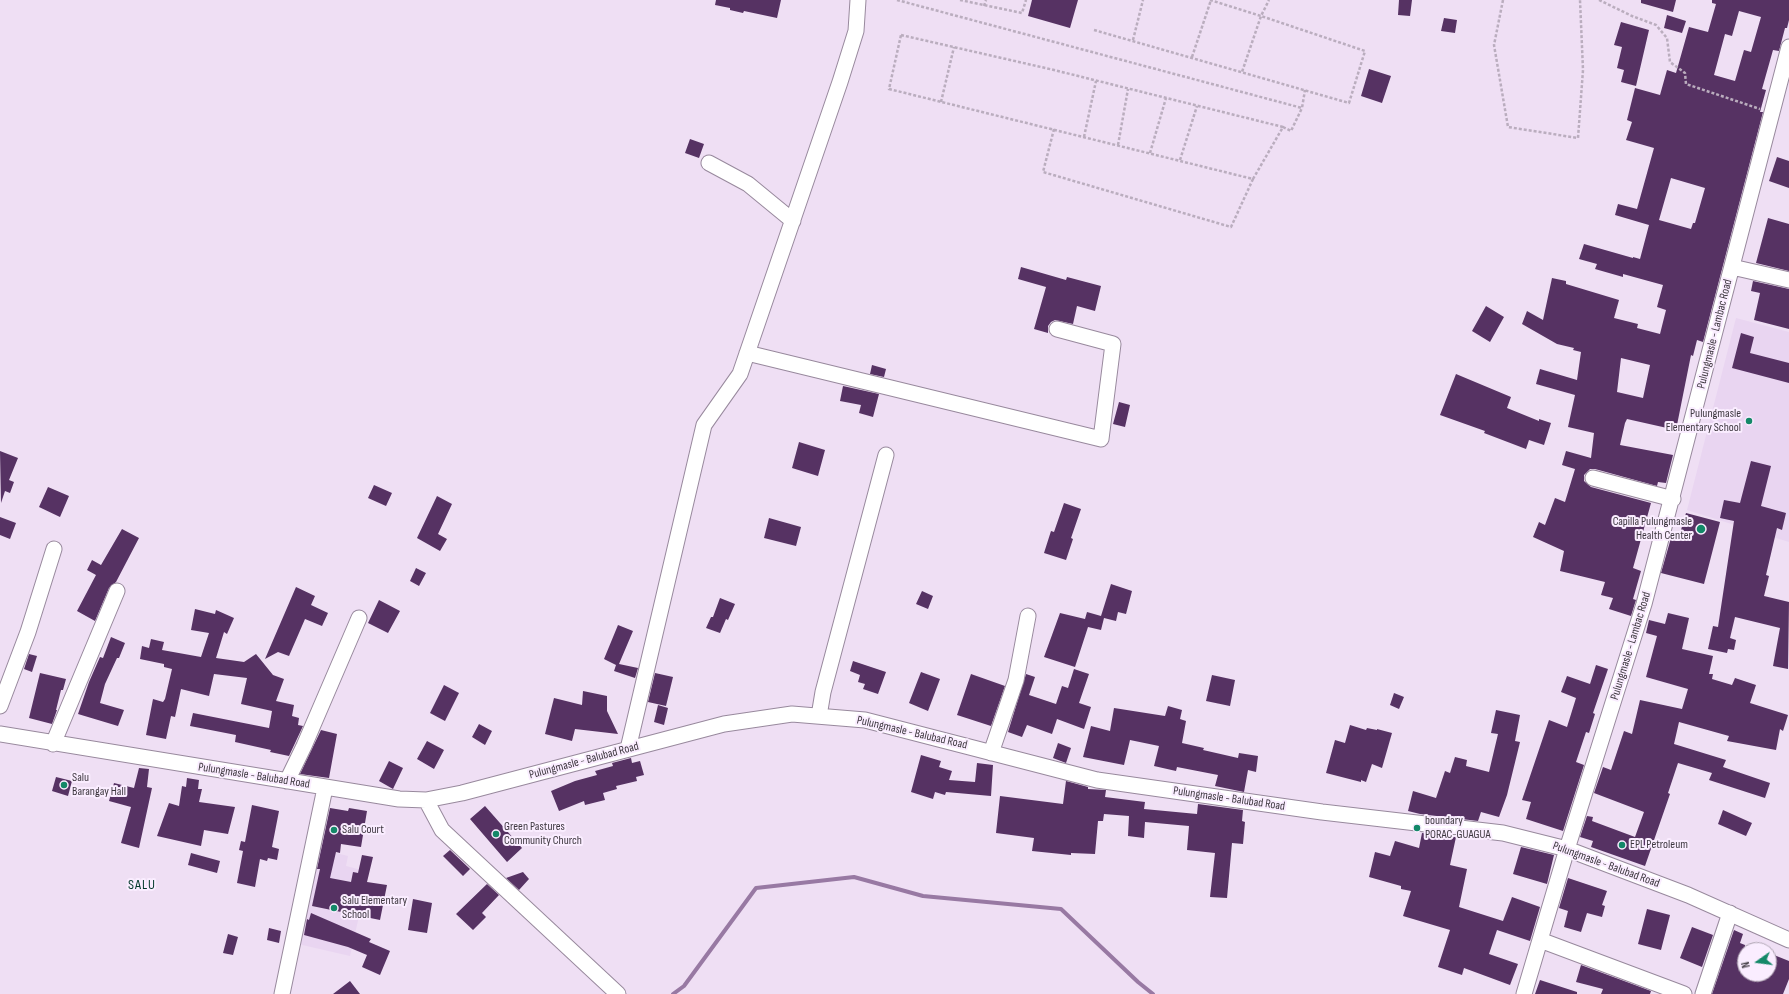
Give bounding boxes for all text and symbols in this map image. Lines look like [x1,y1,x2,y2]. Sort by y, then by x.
street label: Pulungmasle - Lambac Road [1694,278,1736,390]
place label: Pulungmasle Elementary School [1666,407,1741,435]
marker: Pulungmasle Elementary School [1744,416,1754,426]
place label: Capilla Pulungmasle Health Center [1613,515,1692,543]
marker: Capilla Pulungmasle Health Center [1695,523,1707,535]
street label: Pulungmasle - Lambac Road [1608,590,1654,702]
street label: Pulungmasle - Balubad Road [855,713,969,753]
street label: Pulungmasle - Balubad Road [528,739,640,783]
street label: Pulungmasle - Balubad Road [197,760,311,792]
place label: Salu Barangay Hall [72,771,126,799]
marker: Salu Barangay Hall [59,780,69,790]
street label: Pulungmasle - Balubad Road [1172,784,1286,814]
place label: boundary PORAC-GUAGUA [1425,814,1491,842]
place label: Green Pastures Community Church [504,820,582,848]
place label: Salu Court [342,823,384,837]
marker: boundary PORAC-GUAGUA [1412,823,1422,833]
marker: Salu Court [329,825,339,835]
marker: Green Pastures Community Church [491,829,501,839]
place label: EPL Petroleum [1630,838,1688,852]
street label: Pulungmasle - Balubad Road [1550,839,1662,891]
marker: EPL Petroleum [1617,840,1627,850]
district label: SALU [128,877,156,893]
place label: Salu Elementary School [342,894,407,922]
marker: Salu Elementary School [329,903,339,913]
north arrow [1737,942,1777,982]
text: N [1739,960,1753,969]

